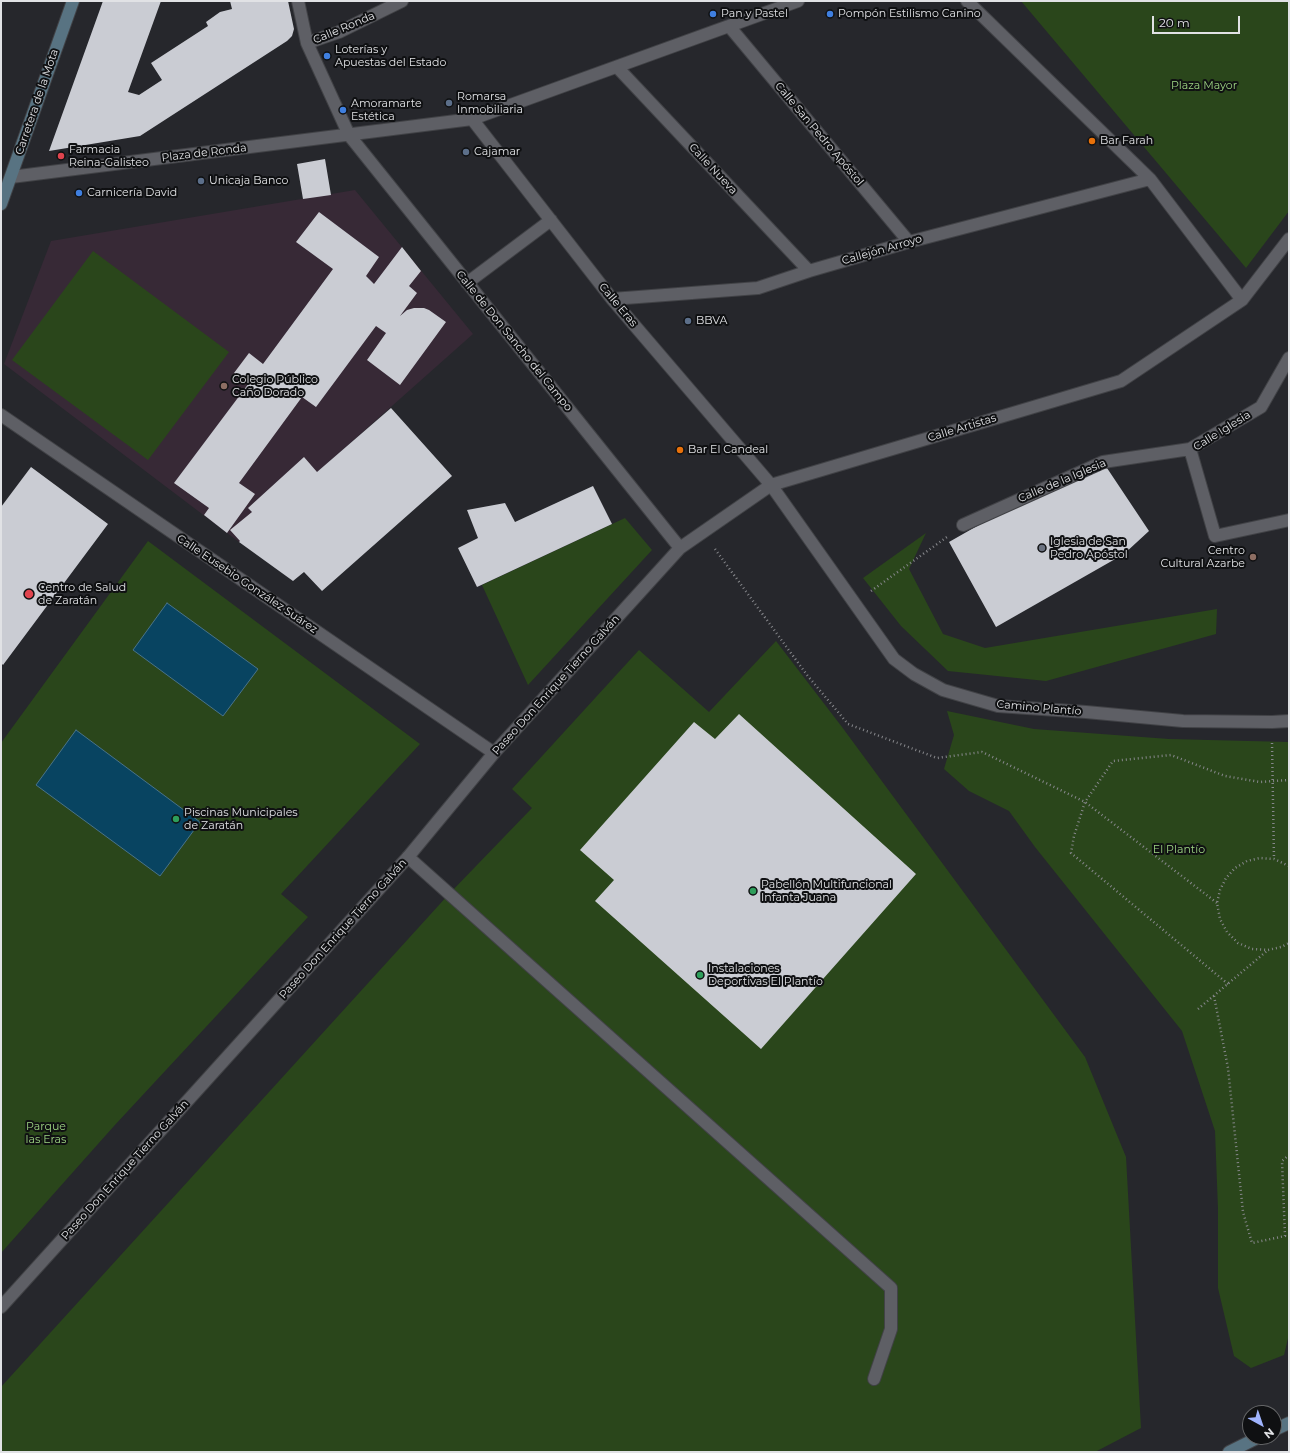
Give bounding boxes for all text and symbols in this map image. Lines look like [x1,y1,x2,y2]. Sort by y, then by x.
place label: Pan y Pastel [721,7,788,21]
place label: Pompón Estilismo Canino [838,7,981,21]
scale bar [1154,8,1242,34]
street label: Calle Ronda [311,9,377,47]
marker: Pan y Pastel [708,9,718,19]
marker: Pompón Estilismo Canino [825,9,835,19]
text: 20 m [1159,15,1190,30]
place label: Loterías y Apuestas del Estado [335,43,446,69]
street label: Carretera de la Mota [13,47,61,157]
marker: Loterías y Apuestas del Estado [322,51,332,61]
park label: Plaza Mayor [1171,79,1237,93]
street label: Calle San Pedro Apóstol [772,80,866,188]
place label: Romarsa Inmobiliaria [457,90,523,116]
place label: Amoramarte Estética [351,97,422,123]
marker: Romarsa Inmobiliaria [444,98,454,108]
marker: Amoramarte Estética [338,105,348,115]
place label: Bar Farah [1100,134,1153,148]
marker: Bar Farah [1087,136,1097,146]
street label: Plaza de Ronda [161,141,247,165]
street label: Calle Nueva [686,141,740,197]
place label: Farmacia Reina-Galisteo [69,143,149,169]
place label: Cajamar [474,145,520,159]
marker: Cajamar [461,147,471,157]
marker: Farmacia Reina-Galisteo [56,151,66,161]
place label: Unicaja Banco [209,174,288,188]
marker: Unicaja Banco [196,176,206,186]
place label: Carnicería David [87,186,177,200]
marker: Carnicería David [74,188,84,198]
street label: Callejón Arroyo [840,232,924,268]
street label: Calle de Don Sancho del Campo [453,268,575,414]
street label: Calle Eras [596,281,640,329]
place label: BBVA [696,314,727,328]
marker: BBVA [683,316,693,326]
place label: Colegio Público Caño Dorado [232,373,318,399]
marker: Colegio Público Caño Dorado [219,381,229,391]
street label: Calle Iglesia [1191,408,1253,454]
street label: Calle Artistas [926,411,998,445]
place label: Bar El Candeal [688,443,768,457]
marker: Bar El Candeal [675,445,685,455]
street label: Calle de la Iglesia [1016,457,1108,505]
street label: Calle Eusebio González Suárez [174,532,320,636]
place label: Iglesia de San Pedro Apóstol [1050,535,1128,561]
marker: Iglesia de San Pedro Apóstol [1037,543,1047,553]
place label: Centro Cultural Azarbe [1161,544,1245,570]
marker: Centro Cultural Azarbe [1248,552,1258,562]
place label: Centro de Salud de Zaratán [38,581,126,607]
marker: Centro de Salud de Zaratán [23,588,35,600]
street label: Paseo Don Enrique Tierno Galván [490,612,622,758]
street label: Camino Plantío [996,698,1082,718]
place label: Piscinas Municipales de Zaratán [184,806,298,832]
marker: Piscinas Municipales de Zaratán [171,814,181,824]
park label: El Plantío [1153,843,1205,857]
street label: Paseo Don Enrique Tierno Galván [277,856,409,1002]
place label: Pabellón Multifuncional Infanta Juana [761,878,892,904]
marker: Pabellón Multifuncional Infanta Juana [748,886,758,896]
place label: Instalaciones Deportivas El Plantío [708,962,823,988]
marker: Instalaciones Deportivas El Plantío [695,970,705,980]
street label: Paseo Don Enrique Tierno Galván [59,1097,191,1243]
park label: Parque las Eras [26,1120,66,1146]
north arrow [1242,1405,1282,1445]
text: N [1261,1425,1277,1442]

